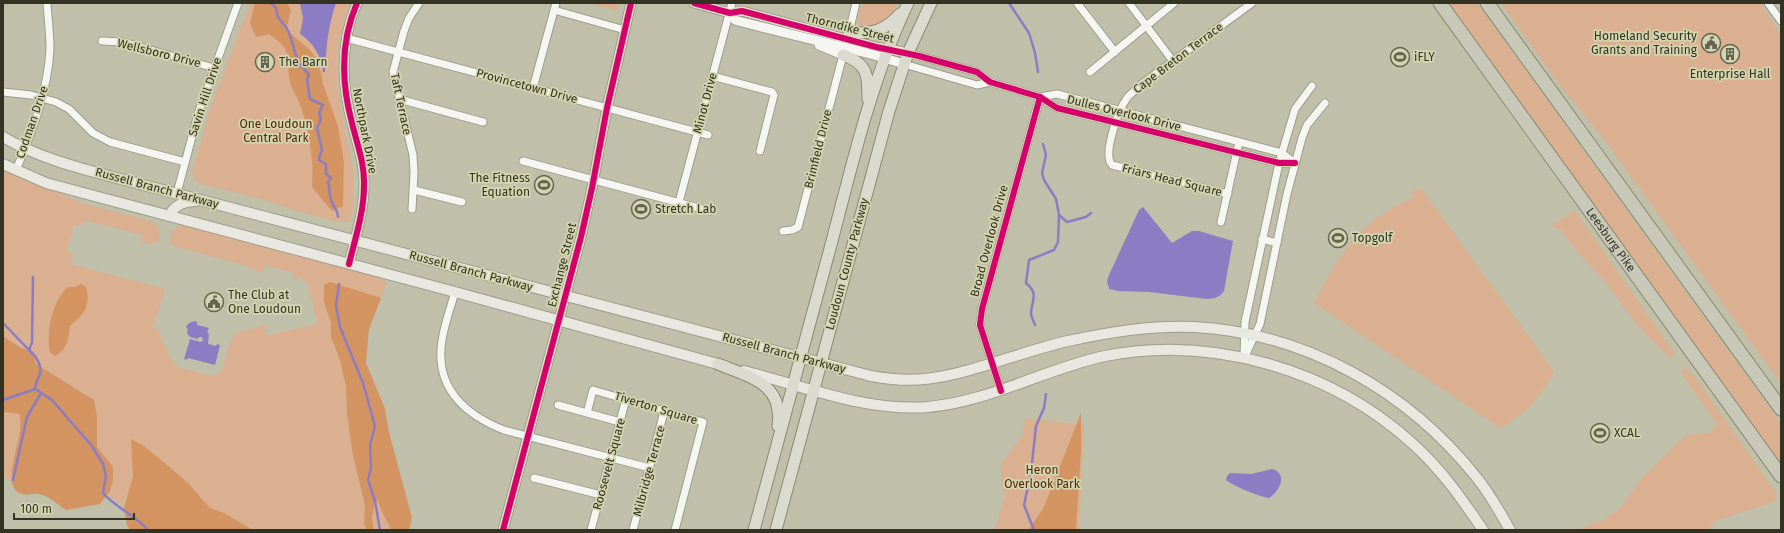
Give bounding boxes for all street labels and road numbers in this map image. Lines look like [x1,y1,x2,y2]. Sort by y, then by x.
street label: Thorndike Street [804,10,896,46]
street label: Cape Breton Terrace [1130,20,1226,96]
street label: Wellsboro Drive [116,36,202,70]
street label: Savin Hill Drive [186,56,224,138]
street label: Provincetown Drive [475,66,579,106]
street label: Minot Drive [690,71,720,135]
street label: Taft Terrace [388,72,414,136]
street label: Codman Drive [13,84,51,160]
street label: Northpark Drive [350,87,380,175]
street label: Dulles Overlook Drive [1065,92,1183,134]
street label: Brimfield Drive [801,108,835,190]
street label: Friars Head Square [1120,161,1224,199]
street label: Russell Branch Parkway [94,165,220,211]
street label: Broad Overlook Drive [967,183,1011,299]
street label: Loudoun County Parkway [823,196,871,332]
street label: Leesburg Pike [1583,205,1638,275]
street label: Exchange Street [545,221,579,309]
street label: Russell Branch Parkway [408,248,534,294]
street label: Russell Branch Parkway [721,330,847,376]
street label: Tiverton Square [613,389,699,427]
street label: Roosevelt Square [590,416,628,512]
street label: Milbridge Terrace [630,424,668,518]

